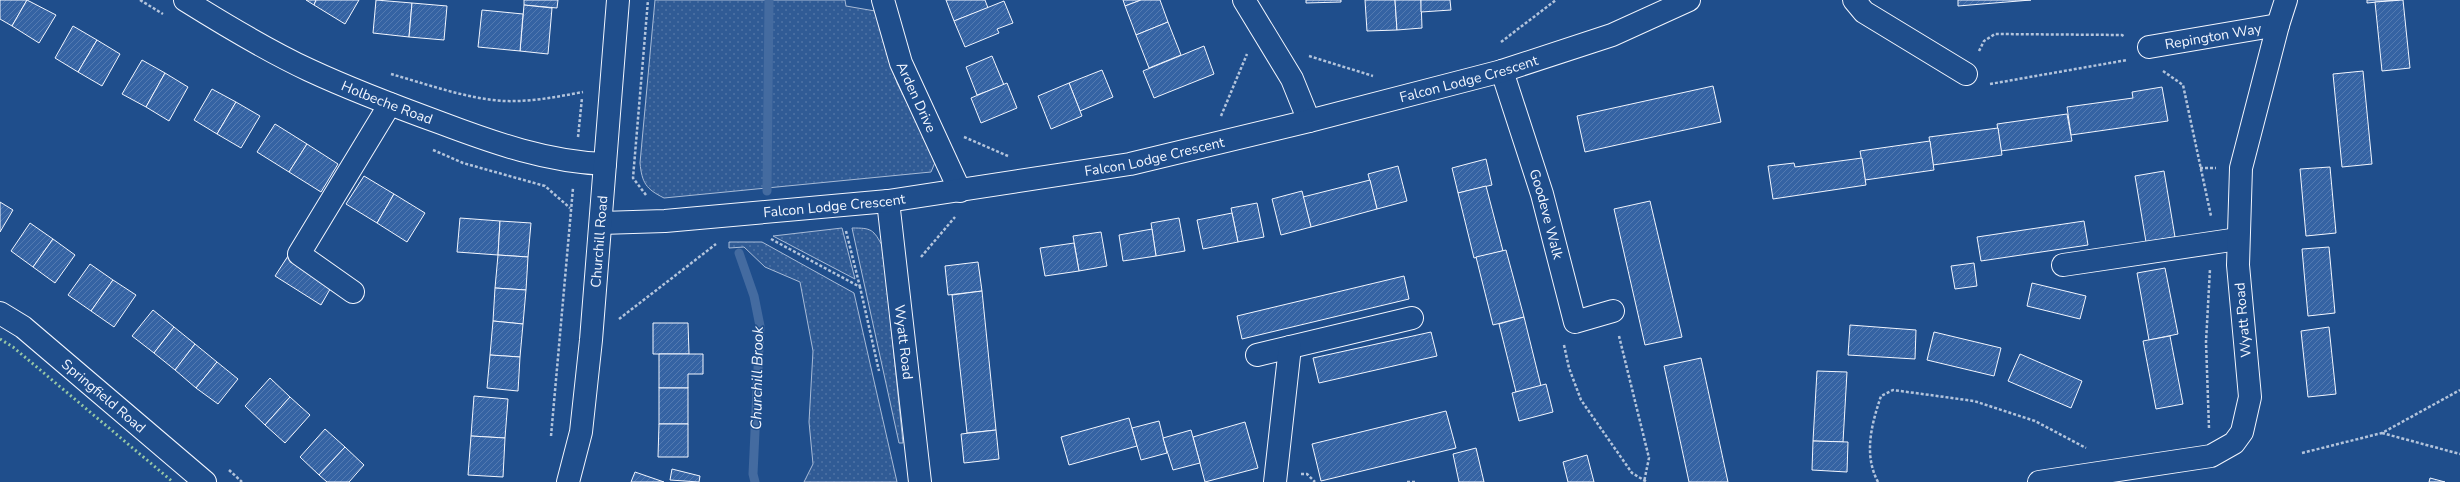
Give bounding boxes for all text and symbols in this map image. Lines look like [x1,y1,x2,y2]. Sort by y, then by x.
street label: Repington Way [2163,18,2264,54]
street label: Falcon Lodge Crescent [1397,50,1540,107]
street label: Arden Drive [892,59,941,135]
street label: Holbeche Road [339,76,435,129]
street label: Falcon Lodge Crescent [1083,132,1226,180]
street label: Goodeve Walk [1525,167,1568,262]
street label: Falcon Lodge Crescent [762,189,907,222]
street label: Churchill Road [586,195,612,288]
street label: Wyatt Road [2230,282,2256,358]
street label: Wyatt Road [890,304,918,381]
water label: Churchill Brook [746,326,768,430]
street label: Springfield Road [58,355,150,437]

